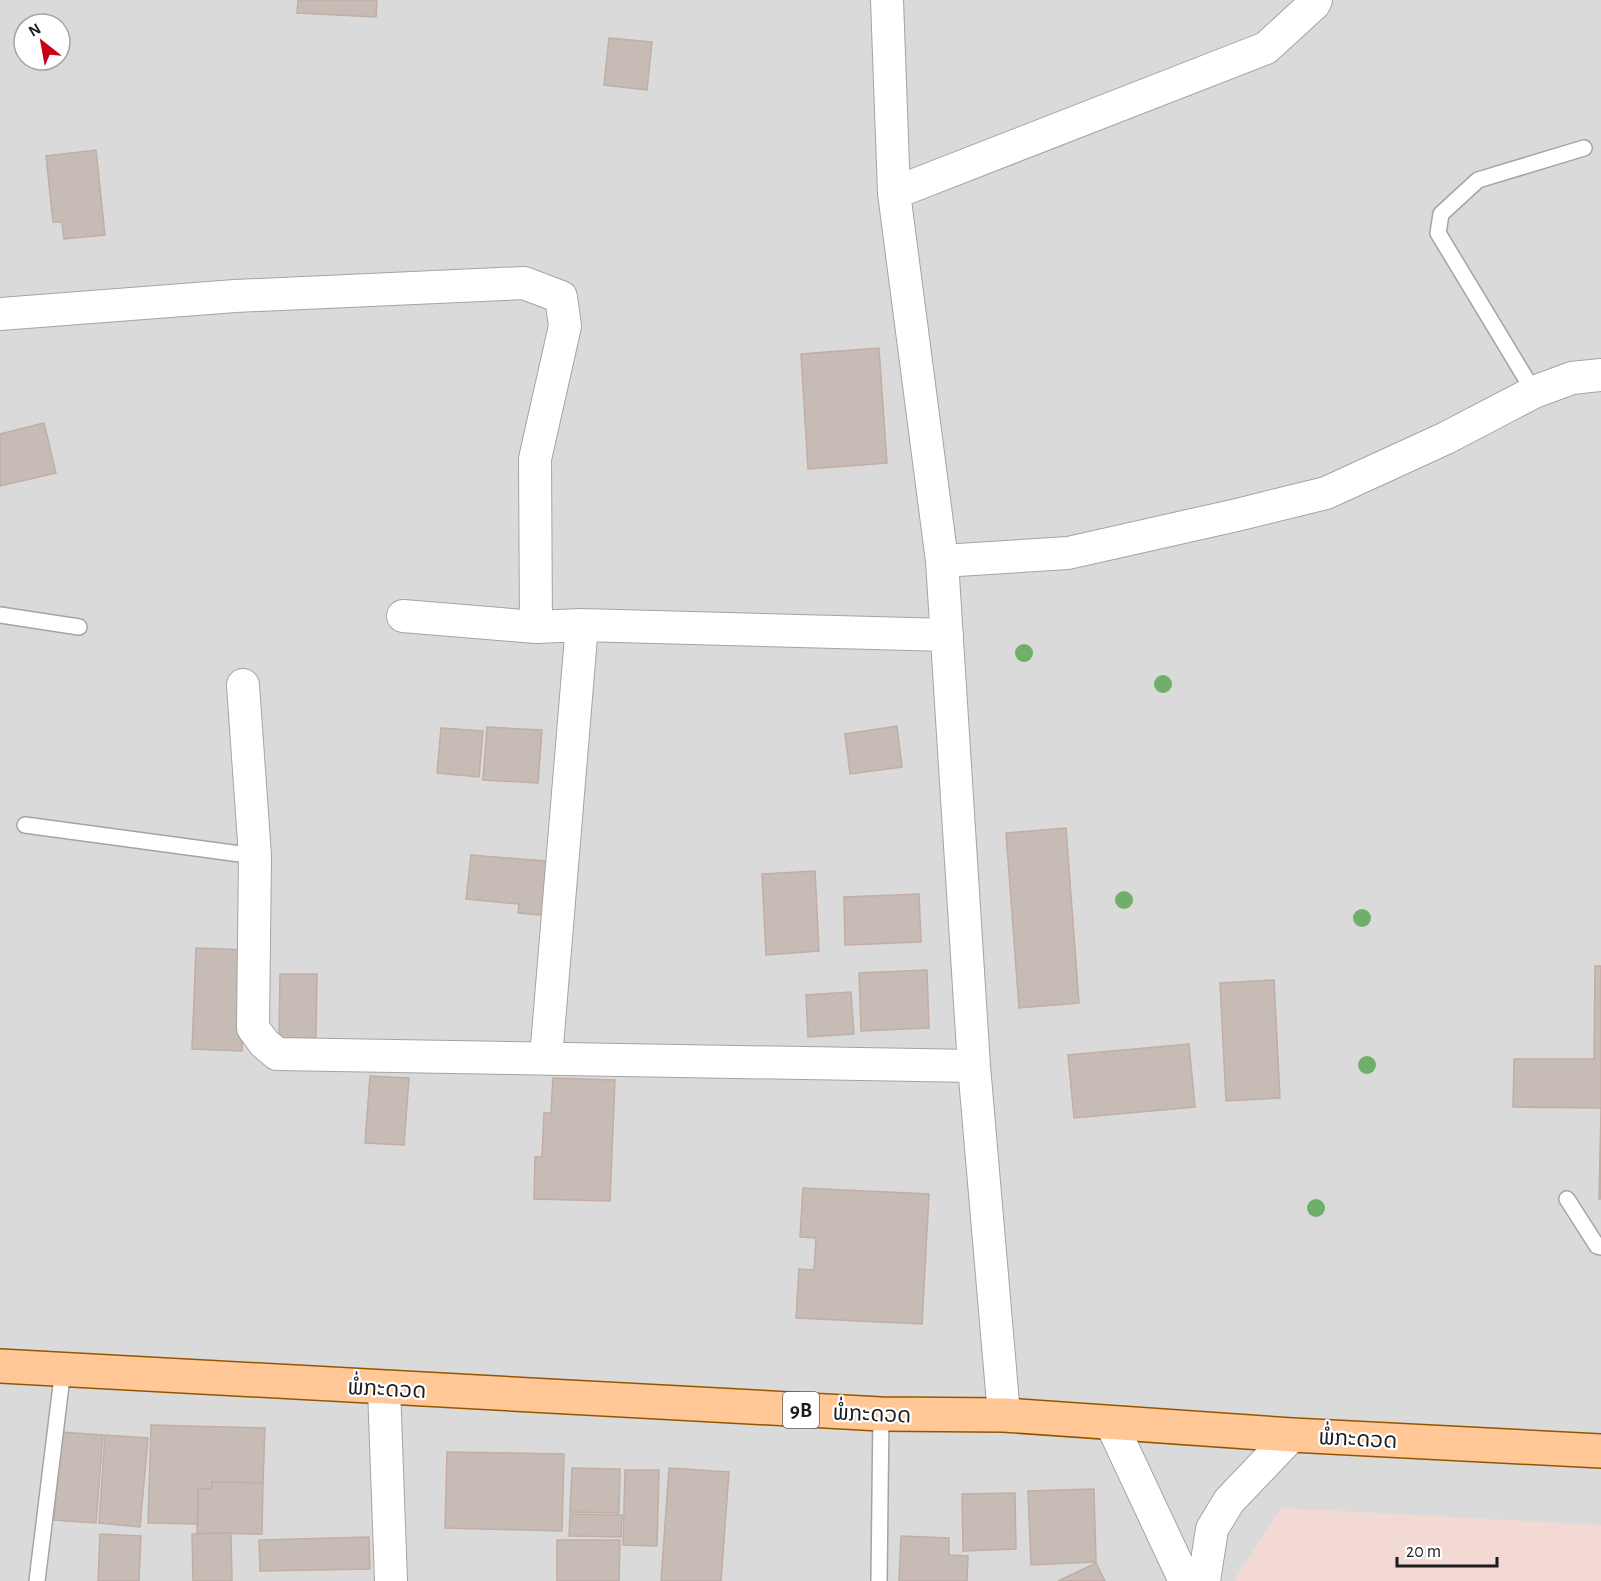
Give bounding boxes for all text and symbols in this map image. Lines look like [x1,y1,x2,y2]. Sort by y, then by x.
north arrow [12,12,72,72]
text: N [26,20,44,40]
street label: ພໍ່ກະດວດ [347,1370,427,1402]
road number: 9B [783,1392,819,1428]
street label: ພໍ່ກະດວດ [832,1396,912,1426]
street label: ພໍ່ກະດວດ [1318,1420,1398,1452]
scale bar [1397,1530,1498,1568]
text: 20 m [1406,1543,1441,1561]

